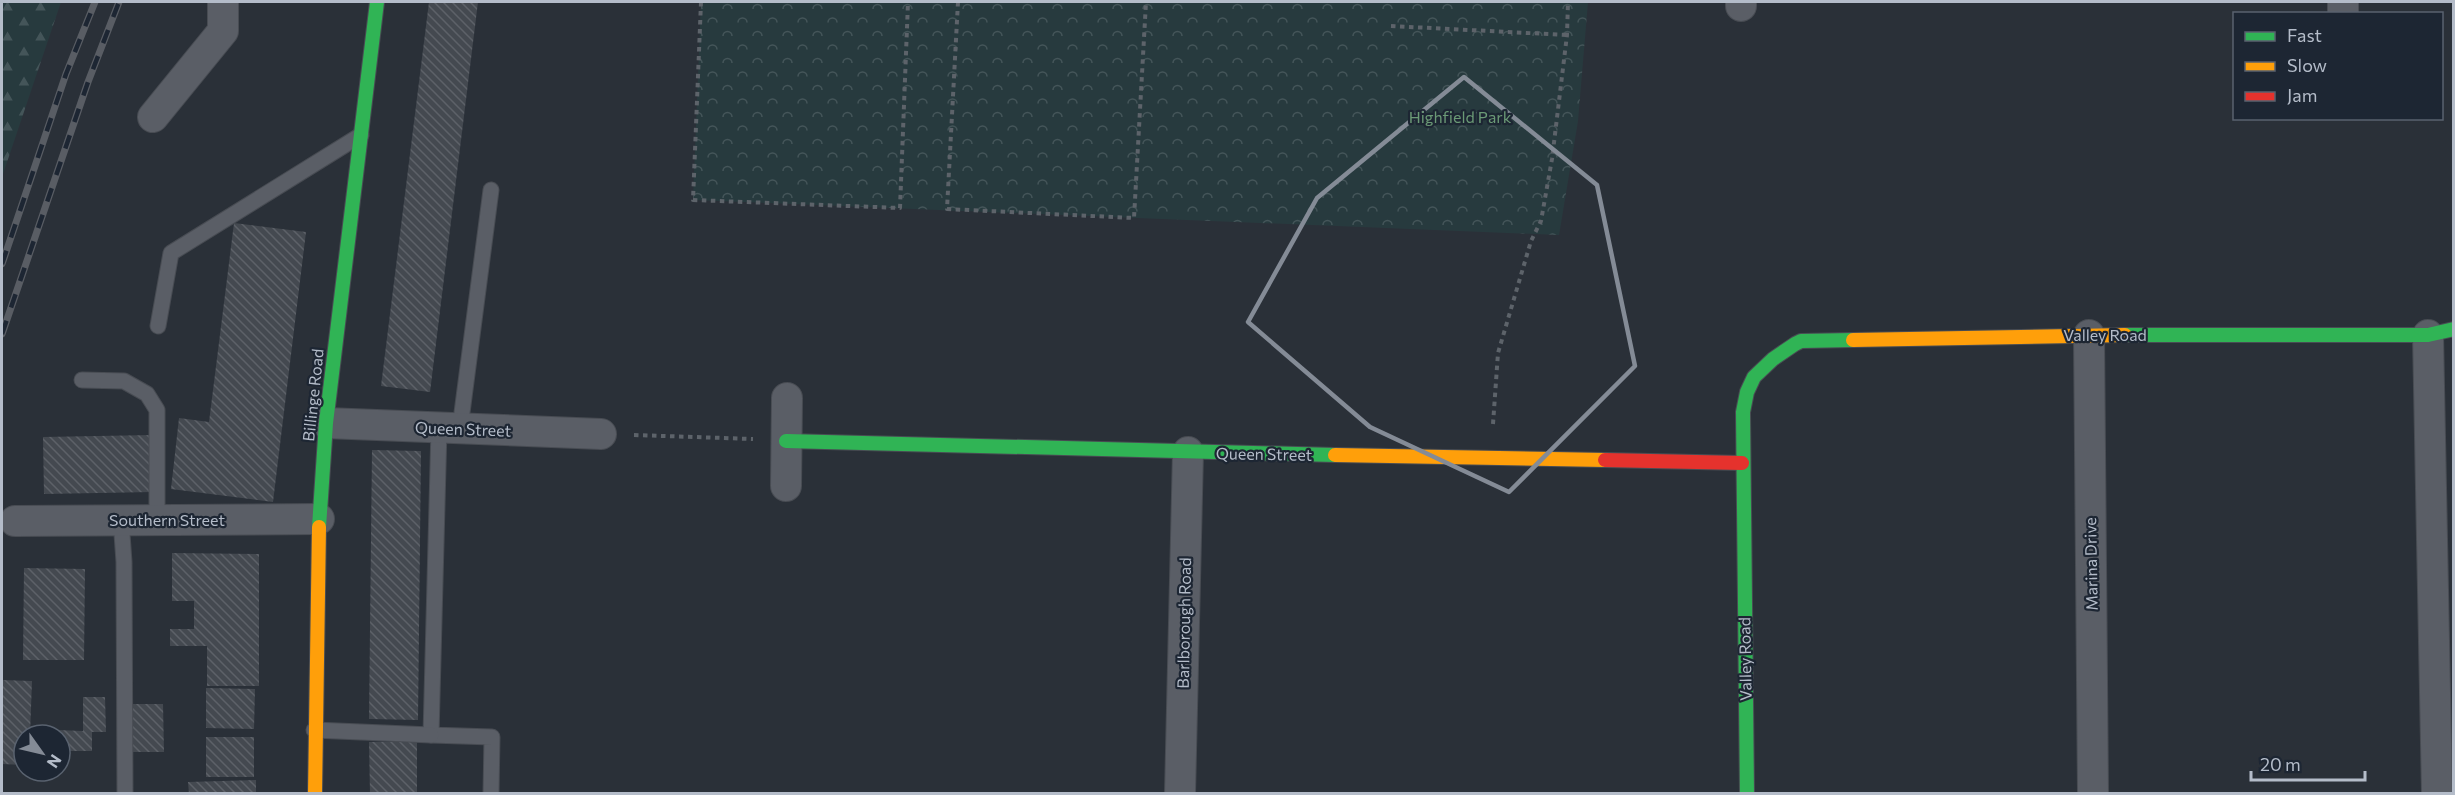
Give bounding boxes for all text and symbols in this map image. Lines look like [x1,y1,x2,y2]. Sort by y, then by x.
legend [2233,12,2443,120]
text: Fast [2287,24,2322,46]
text: Slow [2287,54,2327,76]
text: Jam [2287,84,2317,106]
park label: Highfield Park [1409,107,1512,126]
street label: Valley Road [2063,325,2147,344]
street label: Billinge Road [298,348,327,442]
street label: Queen Street [415,417,512,440]
street label: Queen Street [1216,443,1313,464]
street label: Southern Street [109,510,225,529]
street label: Marina Drive [2080,517,2101,611]
street label: Barlborough Road [1173,557,1194,689]
street label: Valley Road [1734,617,1755,701]
north arrow [12,723,72,783]
scale bar [2251,744,2365,782]
text: N [44,751,66,772]
text: 20 m [2260,753,2301,775]

